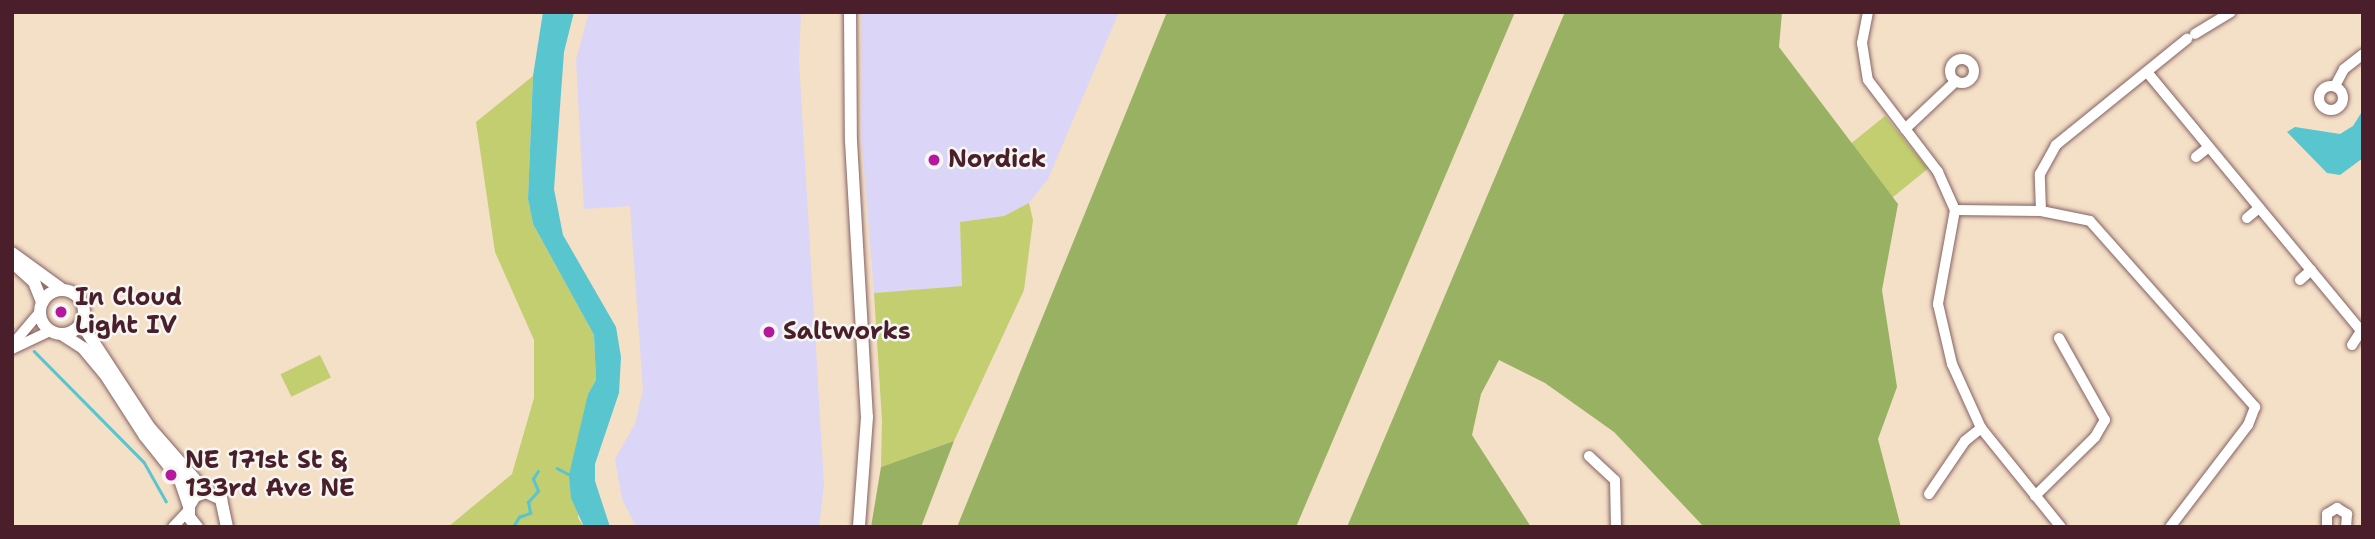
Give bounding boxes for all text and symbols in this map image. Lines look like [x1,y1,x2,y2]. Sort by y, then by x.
place label: Nordick [948,146,1046,174]
marker: Nordick [926,152,942,168]
place label: In Cloud Light IV [75,284,182,340]
marker: In Cloud Light IV [53,304,69,320]
place label: Saltworks [783,318,911,346]
marker: Saltworks [761,324,777,340]
place label: NE 171st St & 133rd Ave NE [185,447,355,503]
marker: NE 171st St & 133rd Ave NE [163,467,179,483]

